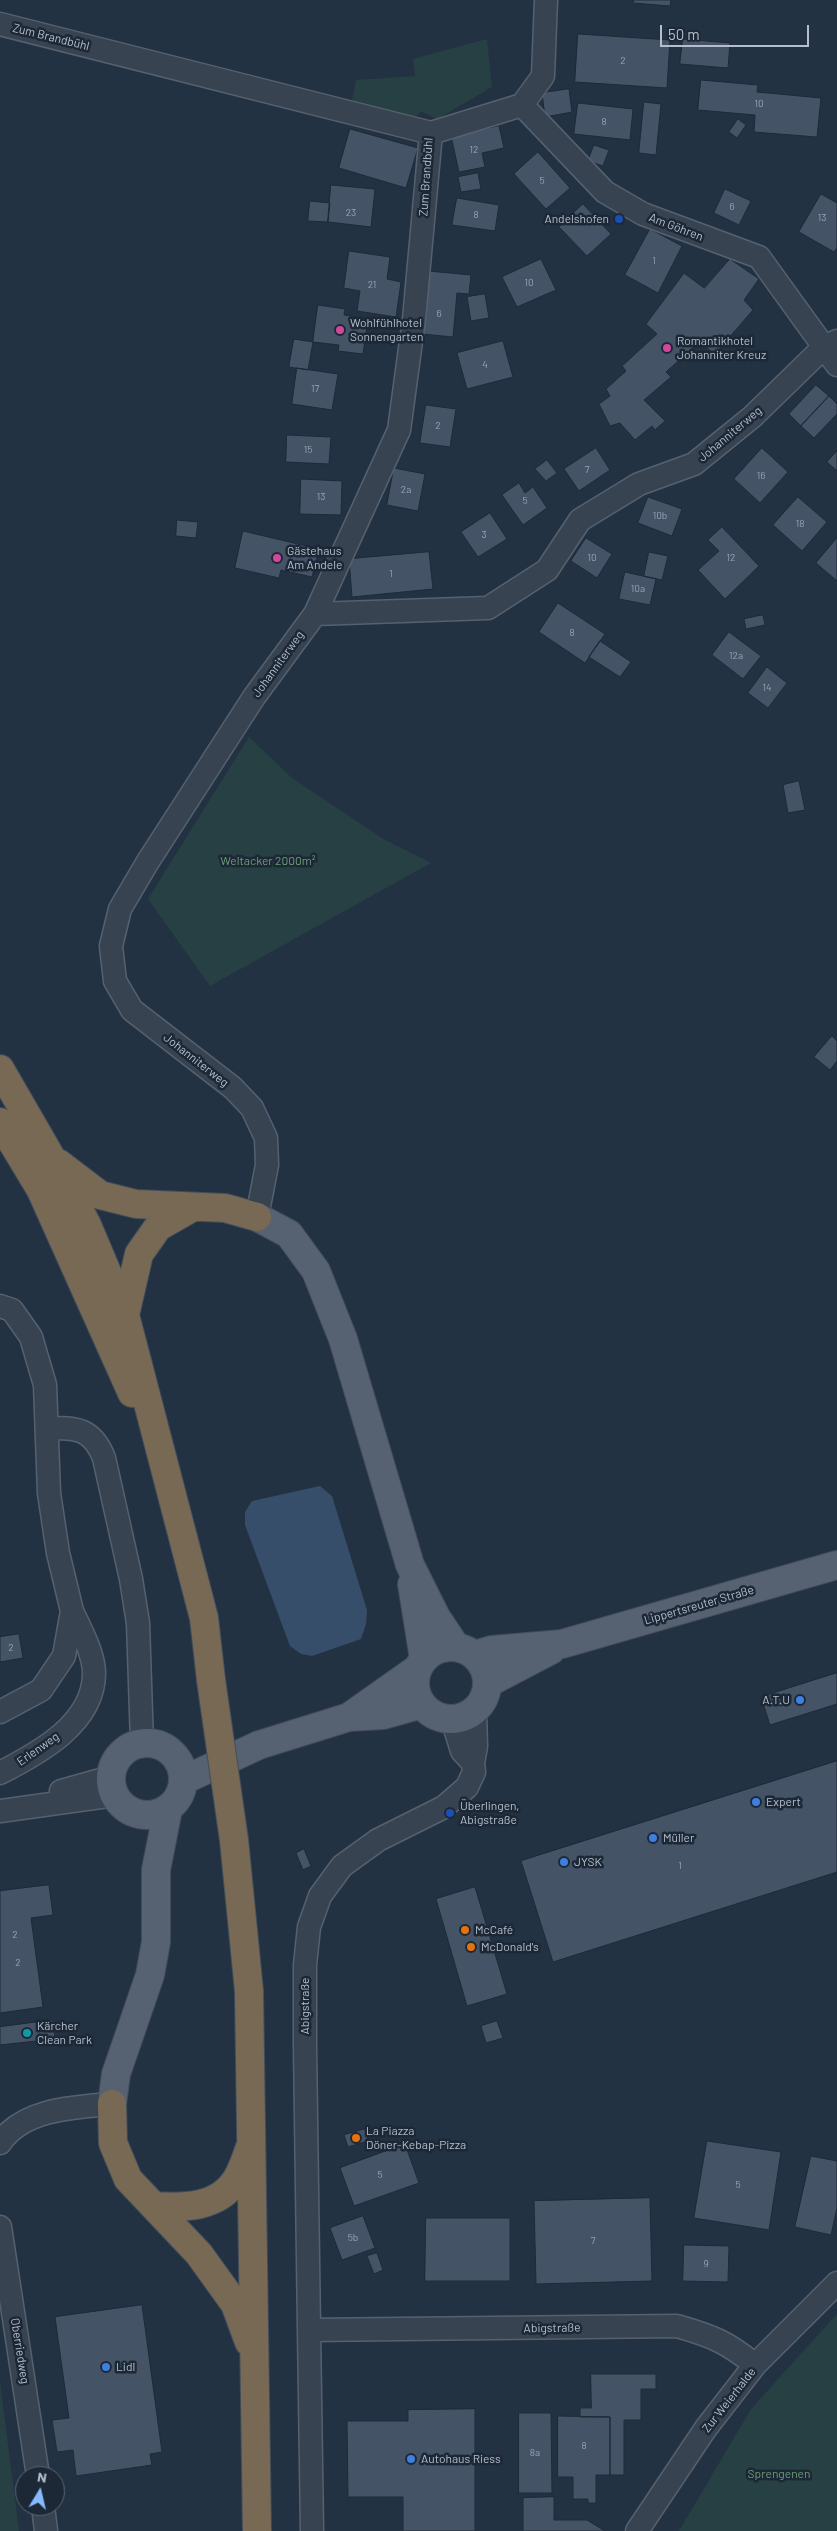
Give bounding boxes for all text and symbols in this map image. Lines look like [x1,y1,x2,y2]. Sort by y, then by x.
scale bar [662,15,811,47]
street label: Zum Brandbühl [11,21,91,53]
text: 50 m [668,25,700,43]
house number: 2 [620,55,626,67]
house number: 10 [754,98,764,110]
house number: 8 [601,116,607,128]
street label: Zum Brandbühl [416,137,436,217]
house number: 12 [470,144,478,156]
house number: 5 [539,175,545,187]
house number: 6 [729,201,735,213]
house number: 23 [346,207,356,219]
house number: 8 [473,209,479,221]
street label: Am Göhren [647,210,705,244]
place label: Andelshofen [544,212,609,226]
house number: 13 [818,212,826,224]
marker: Andelshofen [613,213,625,225]
house number: 1 [652,255,656,267]
house number: 10 [524,277,534,289]
house number: 21 [368,279,376,291]
house number: 6 [436,308,442,320]
place label: Wohlfühlhotel Sonnengarten [350,316,423,344]
marker: Wohlfühlhotel Sonnengarten [334,324,346,336]
place label: Romantikhotel Johanniter Kreuz [677,334,766,362]
marker: Romantikhotel Johanniter Kreuz [661,342,673,354]
house number: 4 [482,359,488,371]
house number: 17 [311,383,319,395]
street label: Johanniterweg [695,403,765,465]
house number: 2 [435,420,441,432]
house number: 15 [304,444,312,456]
house number: 7 [585,464,589,476]
house number: 16 [757,470,765,482]
house number: 2a [401,484,411,496]
house number: 13 [317,491,325,503]
house number: 5 [522,495,528,507]
house number: 10b [653,510,667,522]
house number: 18 [796,518,804,530]
house number: 3 [481,529,487,541]
place label: Gästehaus Am Andele [287,544,342,572]
marker: Gästehaus Am Andele [271,552,283,564]
house number: 10 [587,552,597,564]
house number: 12 [727,552,735,564]
house number: 1 [389,568,393,580]
house number: 10a [631,583,645,595]
house number: 8 [569,627,575,639]
street label: Johanniterweg [249,628,307,700]
house number: 12a [729,650,743,662]
house number: 14 [762,682,772,694]
park label: Weltacker 2000m² [220,854,316,868]
street label: Johanniterweg [161,1030,231,1090]
street label: Lippertsreuter Straße [642,1582,756,1628]
house number: 2 [8,1642,14,1654]
place label: A.T.U [762,1693,790,1707]
marker: A.T.U [794,1694,806,1706]
street label: Erlenweg [14,1729,62,1769]
place label: Expert [766,1795,801,1809]
marker: Expert [750,1796,762,1808]
place label: Überlingen, Abigstraße [460,1799,519,1827]
marker: Überlingen, Abigstraße [444,1807,456,1819]
place label: Müller [663,1831,694,1845]
marker: Müller [647,1832,659,1844]
place label: JYSK [574,1855,602,1869]
marker: JYSK [558,1856,570,1868]
house number: 1 [678,1860,682,1872]
place label: McCafé [475,1923,513,1937]
marker: McCafé [459,1924,471,1936]
house number: 2 [12,1929,18,1941]
place label: McDonald's [481,1940,539,1954]
marker: McDonald's [465,1941,477,1953]
house number: 2 [15,1957,21,1969]
street label: Abigstraße [298,1978,312,2034]
place label: Kärcher Clean Park [37,2019,92,2047]
marker: Kärcher Clean Park [21,2027,33,2039]
place label: La Piazza Döner-Kebap-Pizza [366,2124,466,2152]
marker: La Piazza Döner-Kebap-Pizza [350,2132,362,2144]
house number: 5 [377,2169,383,2181]
house number: 5 [735,2179,741,2191]
house number: 5b [348,2232,358,2244]
house number: 7 [591,2235,595,2247]
house number: 9 [703,2258,709,2270]
street label: Oberriedweg [8,2317,32,2385]
street label: Abigstraße [523,2320,581,2336]
place label: Lidl [116,2360,135,2374]
marker: Lidl [100,2361,112,2373]
street label: Zur Weierhalde [699,2365,759,2435]
house number: 8 [581,2440,587,2452]
house number: 8a [530,2447,540,2459]
place label: Autohaus Riess [421,2452,501,2466]
marker: Autohaus Riess [405,2453,417,2465]
north arrow [15,2466,65,2516]
park label: Sprengenen [748,2467,810,2481]
text: N [36,2468,48,2486]

